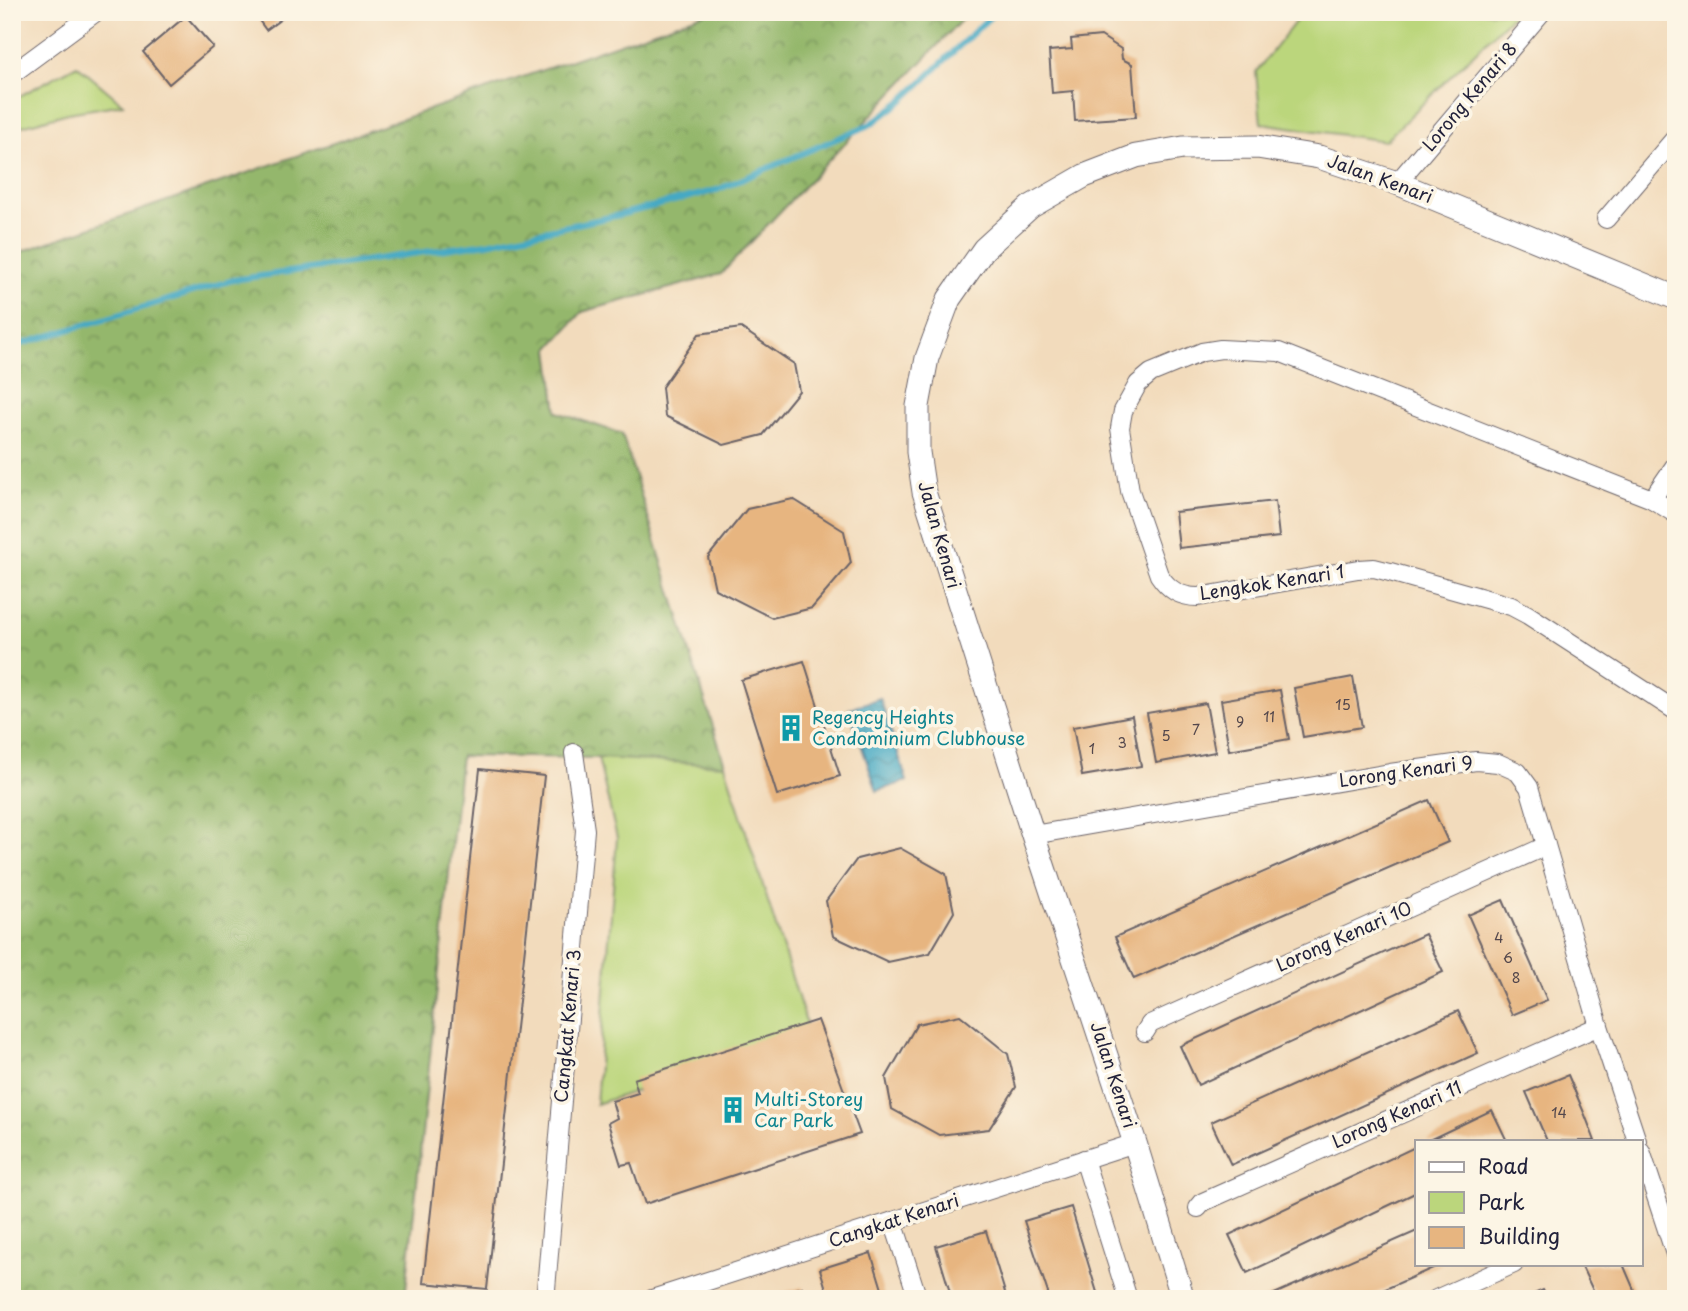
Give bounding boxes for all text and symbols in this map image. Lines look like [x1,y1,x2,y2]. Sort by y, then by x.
street label: Lorong Kenari 8 [1415,36,1523,157]
street label: Jalan Kenari [1324,146,1437,209]
street label: Jalan Kenari [912,478,969,591]
street label: Lengkok Kenari 1 [1197,557,1346,606]
house number: 15 [1335,694,1351,715]
place label: Regency Heights Condominium Clubhouse [812,703,1025,751]
house number: 11 [1263,706,1275,727]
house number: 9 [1236,711,1244,732]
building icon: Regency Heights Condominium Clubhouse [776,713,806,743]
house number: 7 [1192,719,1200,740]
house number: 5 [1161,725,1171,746]
house number: 3 [1117,732,1127,753]
house number: 1 [1089,738,1095,759]
street label: Lorong Kenari 9 [1337,748,1474,793]
street label: Lorong Kenari 10 [1271,894,1416,978]
house number: 4 [1494,927,1504,948]
house number: 6 [1503,947,1513,968]
street label: Cangkat Kenari 3 [546,948,587,1104]
house number: 8 [1512,967,1520,988]
street label: Jalan Kenari [1085,1018,1144,1131]
street label: Lorong Kenari 11 [1327,1073,1466,1154]
place label: Multi-Storey Car Park [754,1085,863,1133]
building icon: Multi-Storey Car Park [718,1095,748,1125]
house number: 14 [1551,1102,1567,1123]
legend [1415,1140,1642,1266]
text: Road [1478,1149,1529,1181]
text: Park [1478,1185,1525,1217]
street label: Cangkat Kenari [825,1186,962,1253]
text: Building [1478,1219,1560,1251]

